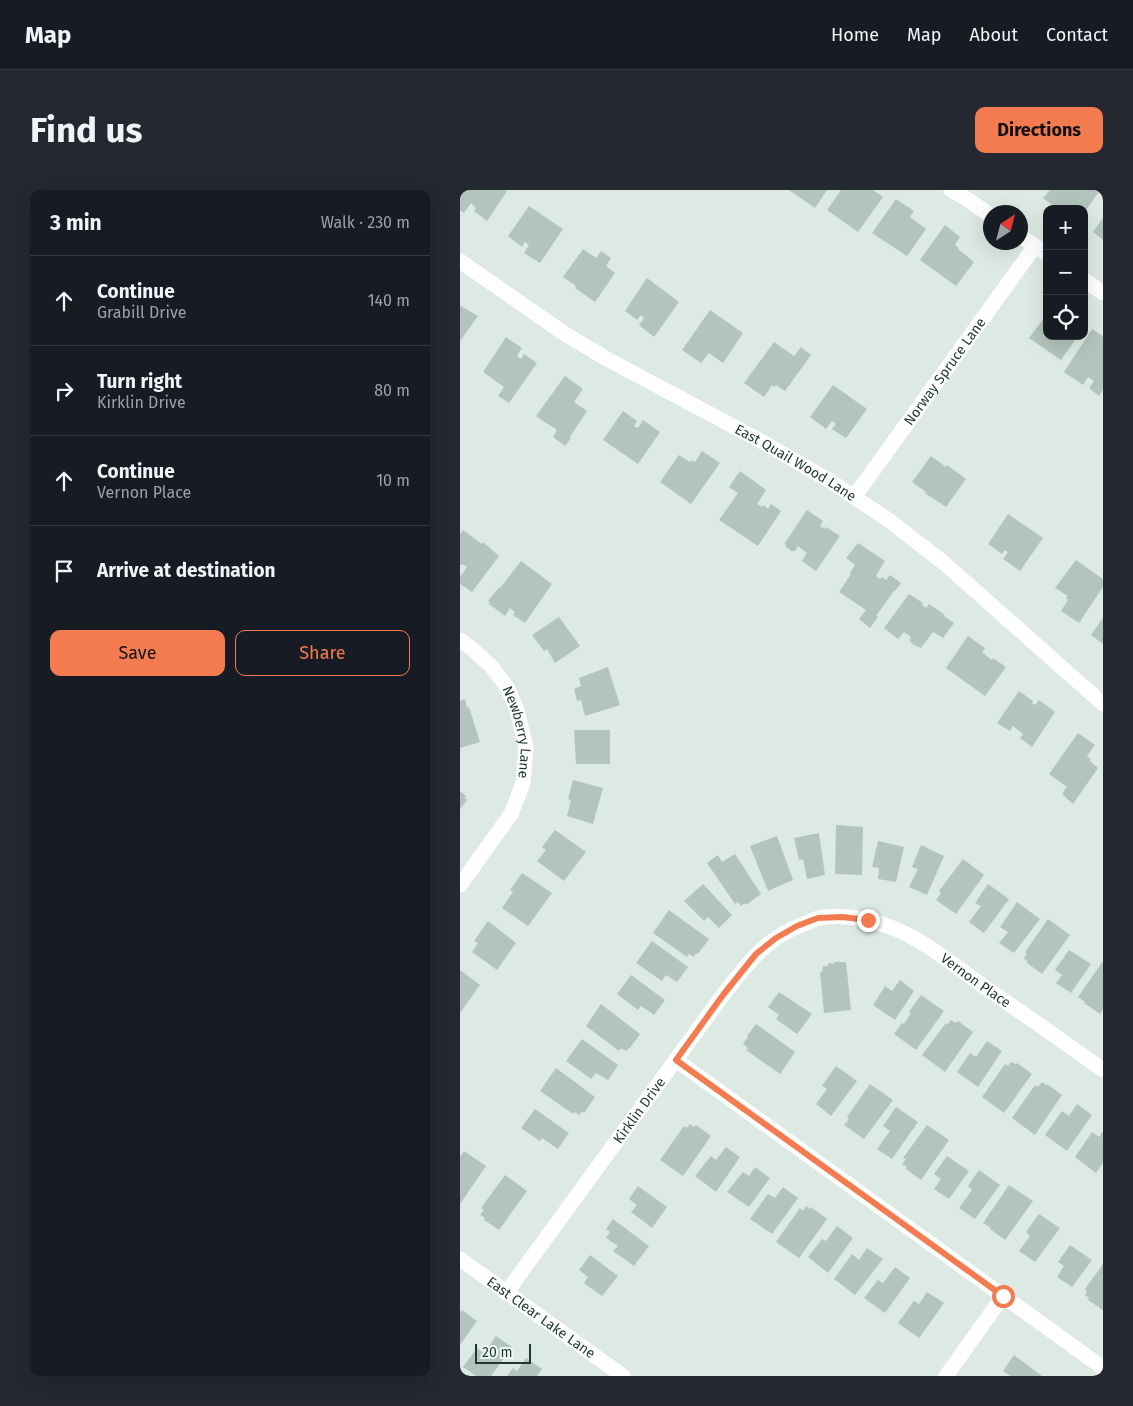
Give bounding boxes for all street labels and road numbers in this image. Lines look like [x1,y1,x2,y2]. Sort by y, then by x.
street label: Norway Spruce Lane [900,314,989,428]
street label: East Quail Wood Lane [732,420,860,505]
street label: Newberry Lane [499,683,534,779]
street label: Vernon Place [937,949,1014,1011]
street label: Kirklin Drive [609,1074,669,1147]
street label: East Clear Lake Lane [484,1273,599,1362]

